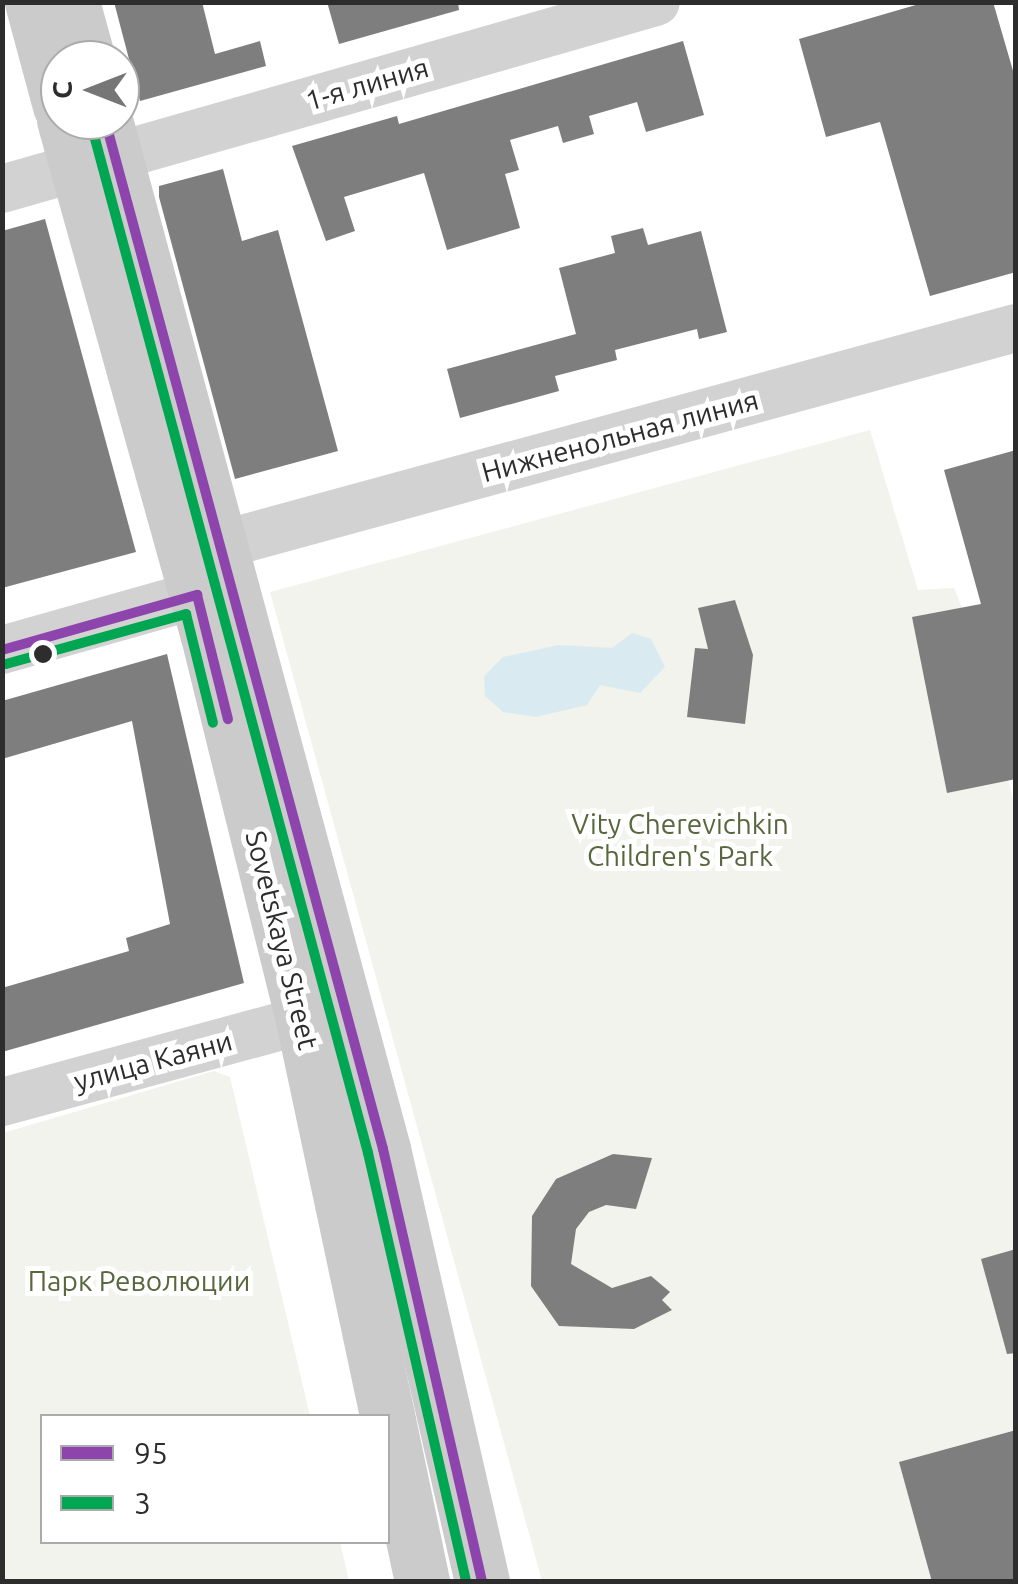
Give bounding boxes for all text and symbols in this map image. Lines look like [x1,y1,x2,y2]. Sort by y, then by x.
north arrow [40,40,140,140]
street label: 1-я линия [302,50,432,118]
text: С [46,81,77,99]
street label: Нижненольная линия [478,383,762,489]
unlabelled marker [33,644,53,664]
park label: Vity Cherevichkin Children's Park [571,807,789,873]
street label: Sovetskaya Street [239,827,325,1053]
street label: улица Каяни [70,1024,236,1098]
park label: Парк Революции [28,1264,250,1298]
legend [40,1414,390,1544]
text: 95 [134,1436,168,1470]
text: 3 [134,1486,151,1520]

